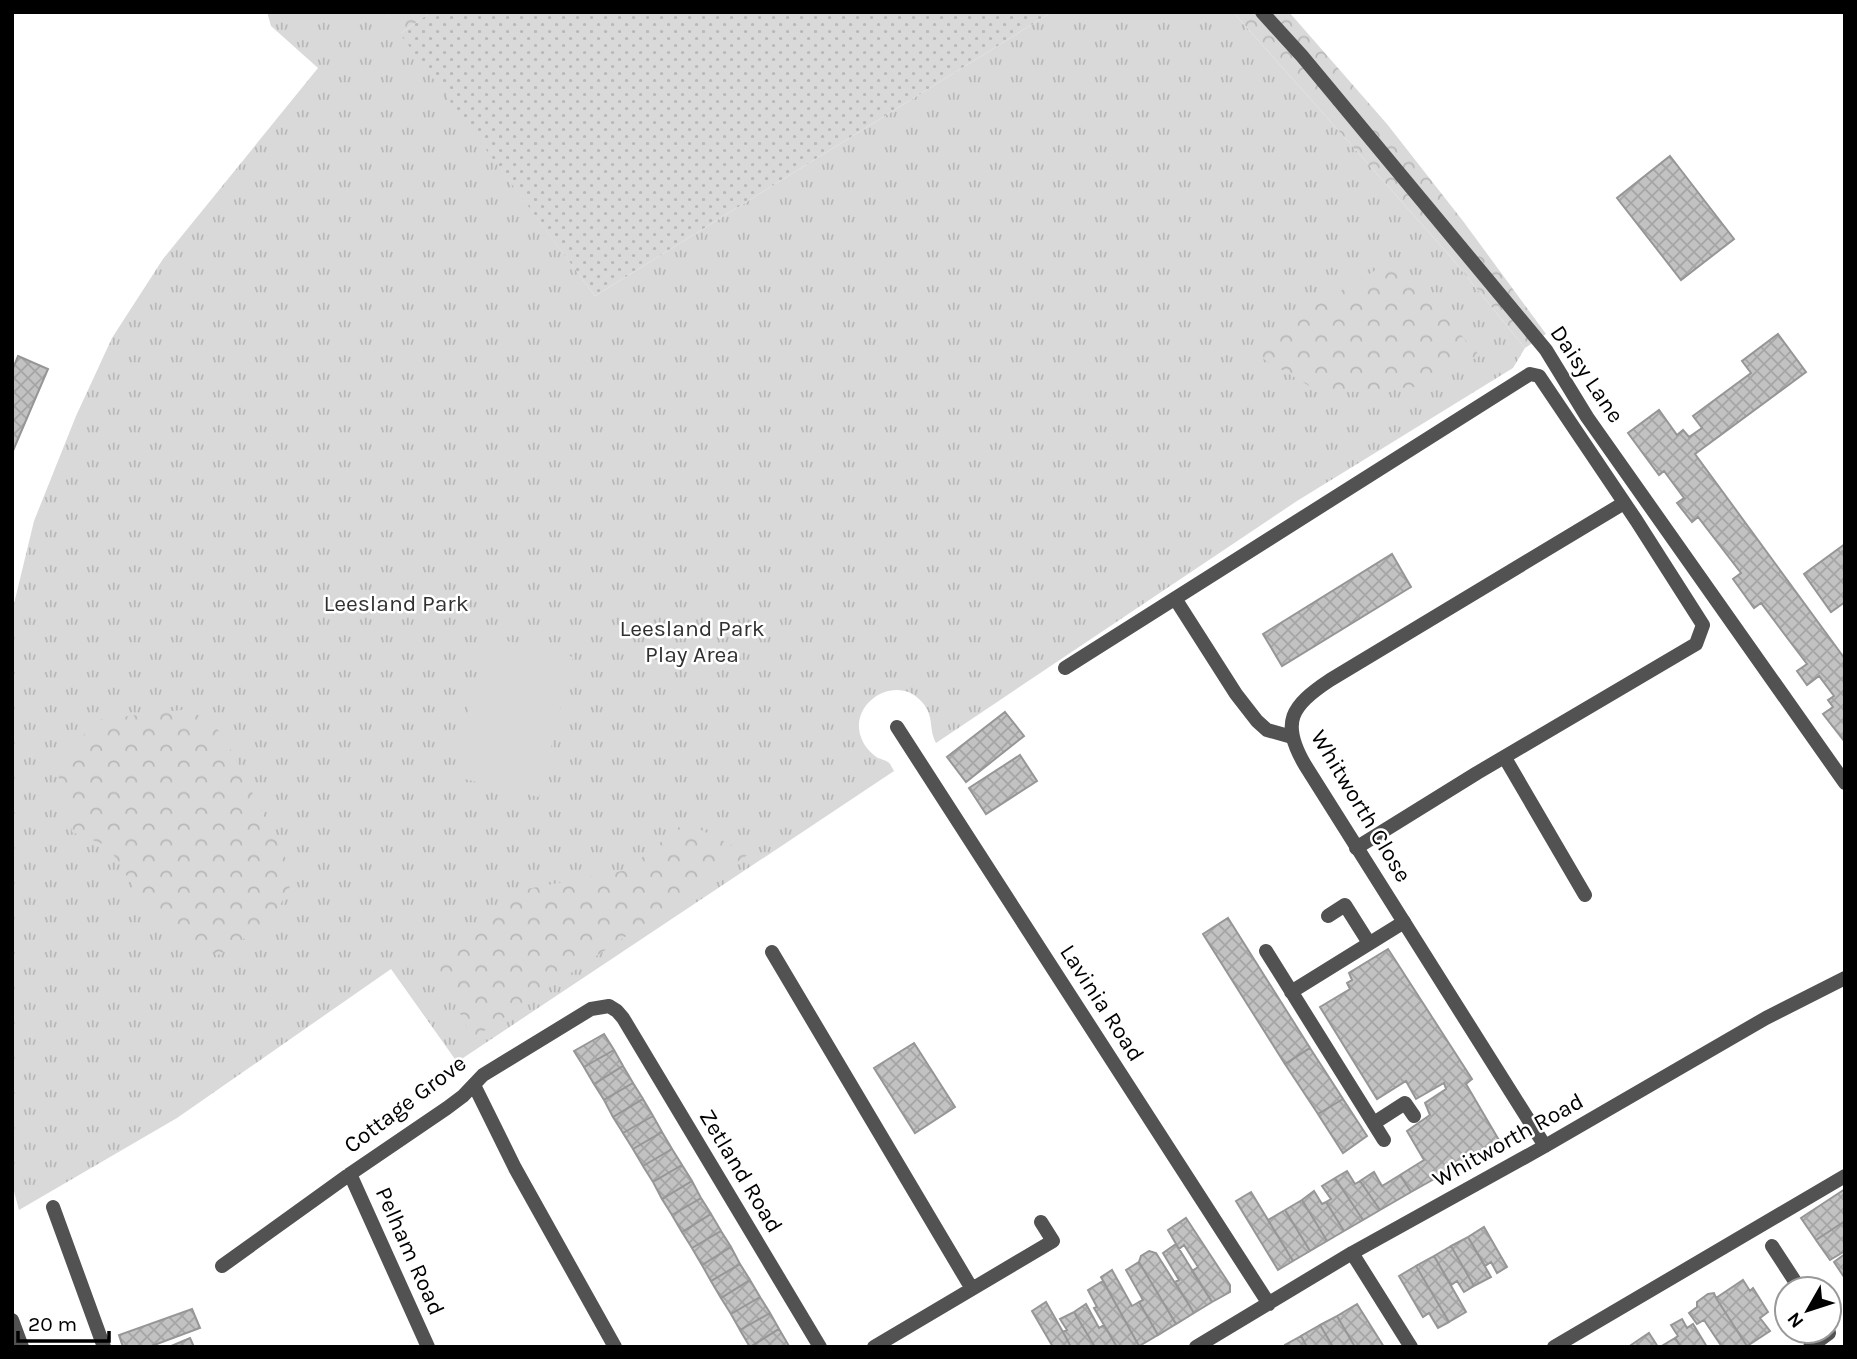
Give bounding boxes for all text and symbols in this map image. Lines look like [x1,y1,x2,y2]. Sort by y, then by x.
street label: Daisy Lane [1545,320,1629,428]
park label: Leesland Park [323,590,469,617]
park label: Leesland Park Play Area [619,615,765,668]
street label: Whitworth Close [1305,725,1417,887]
street label: Lavinia Road [1054,940,1150,1066]
street label: Cottage Grove [339,1049,471,1159]
street label: Whitworth Road [1428,1087,1588,1193]
street label: Zetland Road [694,1104,788,1238]
street label: Pelham Road [370,1183,450,1319]
north arrow [1773,1275,1843,1345]
scale bar [18,1300,108,1344]
text: N [1783,1308,1808,1332]
text: 20 m [28,1312,77,1336]

